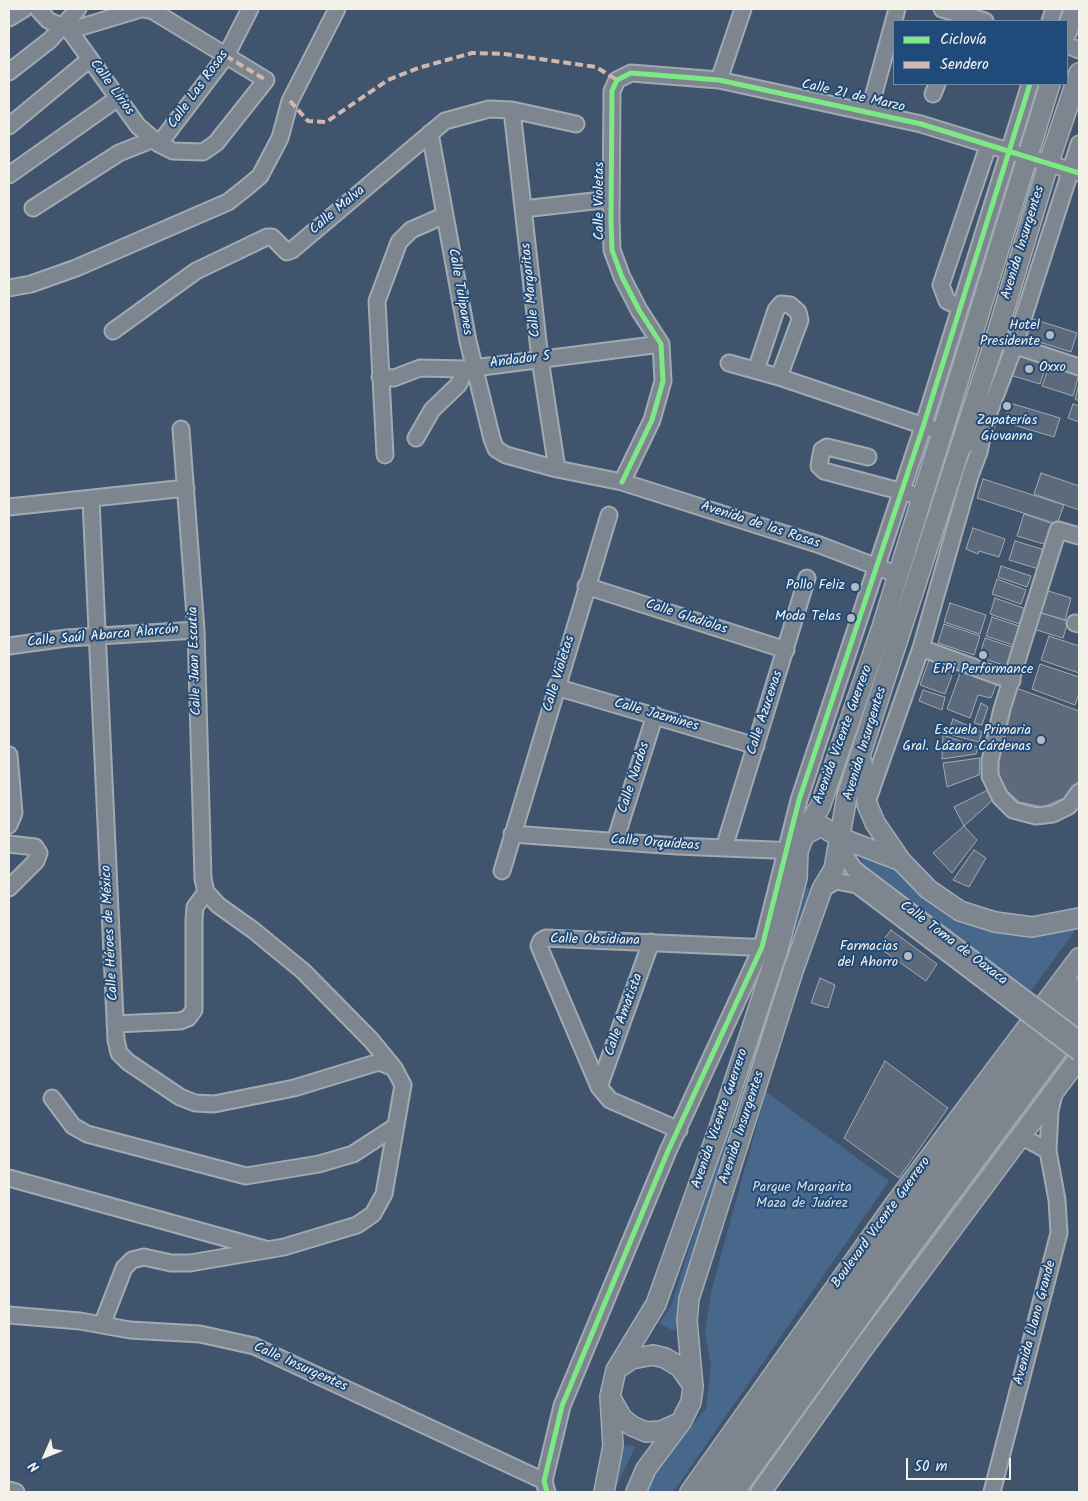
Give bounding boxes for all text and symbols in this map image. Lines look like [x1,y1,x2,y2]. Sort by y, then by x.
legend [893,20,1068,85]
text: Ciclovía [940,28,987,52]
street label: Calle Las Rosas [165,48,233,132]
text: Sendero [940,53,989,77]
street label: Calle Lirios [85,57,137,119]
street label: Calle 21 de Marzo [800,77,906,117]
street label: Calle Violetas [593,162,609,240]
street label: Calle Malva [307,183,369,239]
street label: Avenida Insurgentes [999,184,1049,302]
street label: Calle Margaritas [519,242,545,338]
street label: Calle Tulipanes [443,247,475,337]
place label: Hotel Presidente [980,319,1040,352]
marker: Hotel Presidente [1044,329,1056,341]
street label: Andador 5 [489,349,551,373]
place label: Oxxo [1039,361,1066,377]
marker: Oxxo [1023,363,1035,375]
marker: Zapaterías Giovanna [1001,400,1013,412]
place label: Zapaterías Giovanna [977,414,1037,447]
street label: Avenida de las Rosas [698,499,822,553]
place label: Pollo Feliz [786,579,845,595]
marker: Pollo Feliz [849,581,861,593]
street label: Calle Gladiolas [643,597,729,639]
street label: Calle Juan Escutia [186,606,206,716]
place label: Moda Telas [775,610,841,626]
marker: Moda Telas [845,612,857,624]
street label: Calle Saúl Abarca Alarcón [27,622,179,652]
street label: Calle Violetas [540,634,580,714]
marker: EiPi Performance [977,649,989,661]
street label: Avenida Vicente Guerrero [811,663,877,807]
place label: EiPi Performance [933,663,1033,679]
street label: Calle Azucenas [744,669,788,757]
street label: Avenida Insurgentes [841,685,891,803]
street label: Calle Jazmines [612,696,700,736]
place label: Escuela Primaria Gral. Lázaro Cárdenas [902,724,1031,756]
marker: Escuela Primaria Gral. Lázaro Cárdenas [1035,734,1047,746]
street label: Calle Nardos [616,740,654,816]
street label: Calle Orquídeas [610,833,700,855]
street label: Calle Héroes de México [99,865,123,1001]
street label: Calle Toma de Oaxaca [896,898,1010,990]
street label: Calle Obsidiana [550,932,640,950]
place label: Farmacias del Ahorro [838,940,898,972]
marker: Farmacias del Ahorro [902,950,914,962]
street label: Calle Amatista [602,971,648,1059]
street label: Avenida Vicente Guerrero [689,1047,753,1191]
street label: Avenida Insurgentes [717,1069,769,1187]
street label: Boulevard Vicente Guerrero [829,1154,935,1292]
park label: Parque Margarita Maza de Juárez [752,1181,852,1214]
street label: Avenida Llano Grande [1011,1259,1061,1387]
street label: Calle Insurgentes [250,1340,350,1396]
north arrow [20,1431,70,1481]
scale bar [908,1448,1013,1480]
text: 50 m [914,1455,948,1479]
text: N [23,1456,45,1477]

